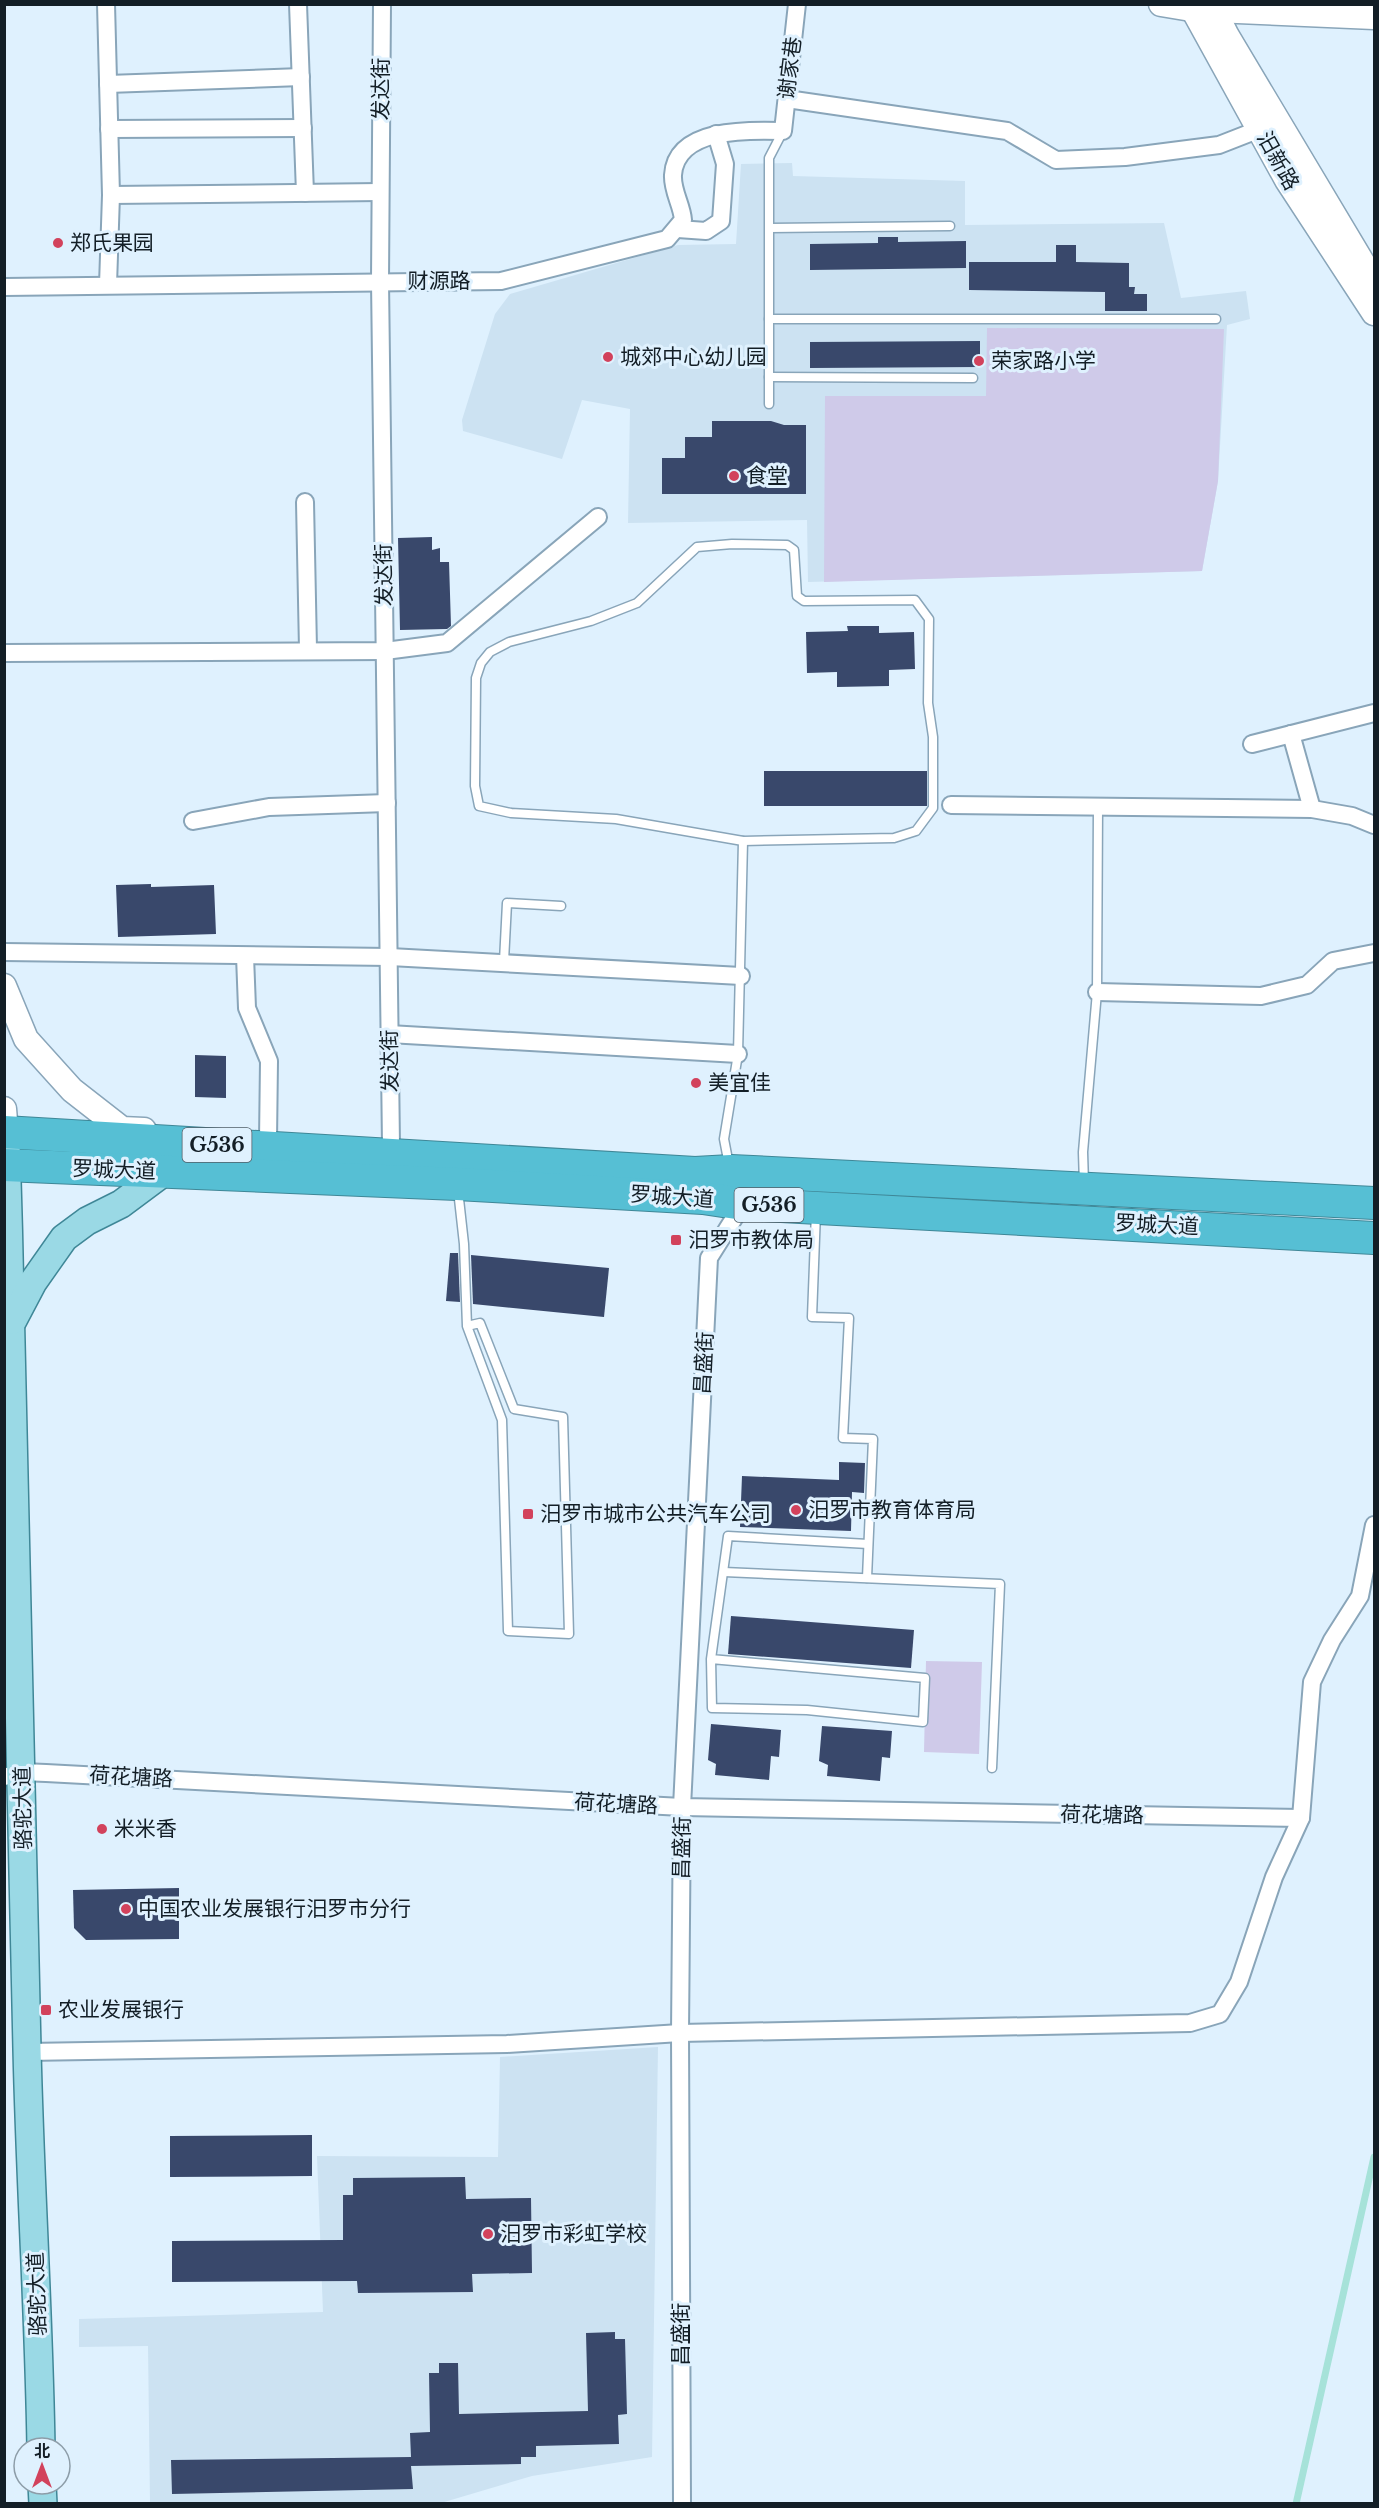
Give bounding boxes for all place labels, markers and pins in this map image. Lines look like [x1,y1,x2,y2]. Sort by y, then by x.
place label: 郑氏果园 [70,230,154,256]
marker: 郑氏果园 [51,236,65,250]
place label: 城郊中心幼儿园 [620,344,767,370]
place label: 荣家路小学 [991,348,1096,374]
marker: 城郊中心幼儿园 [601,350,615,364]
marker: 荣家路小学 [972,354,986,368]
place label: 食堂 [746,463,788,489]
marker: 食堂 [727,469,741,483]
place label: 美宜佳 [708,1070,771,1096]
marker: 美宜佳 [689,1076,703,1090]
place label: 汨罗市教体局 [688,1227,814,1253]
marker: 汨罗市教体局 [669,1233,683,1247]
place label: 汨罗市教育体育局 [808,1497,976,1523]
place label: 汨罗市城市公共汽车公司 [540,1501,771,1527]
marker: 汨罗市教育体育局 [789,1503,803,1517]
marker: 汨罗市城市公共汽车公司 [521,1507,535,1521]
place label: 米米香 [114,1816,177,1842]
marker: 米米香 [95,1822,109,1836]
place label: 中国农业发展银行汨罗市分行 [138,1896,411,1922]
marker: 中国农业发展银行汨罗市分行 [119,1902,133,1916]
place label: 农业发展银行 [58,1997,184,2023]
marker: 农业发展银行 [39,2003,53,2017]
place label: 汨罗市彩虹学校 [500,2221,647,2247]
marker: 汨罗市彩虹学校 [481,2227,495,2241]

